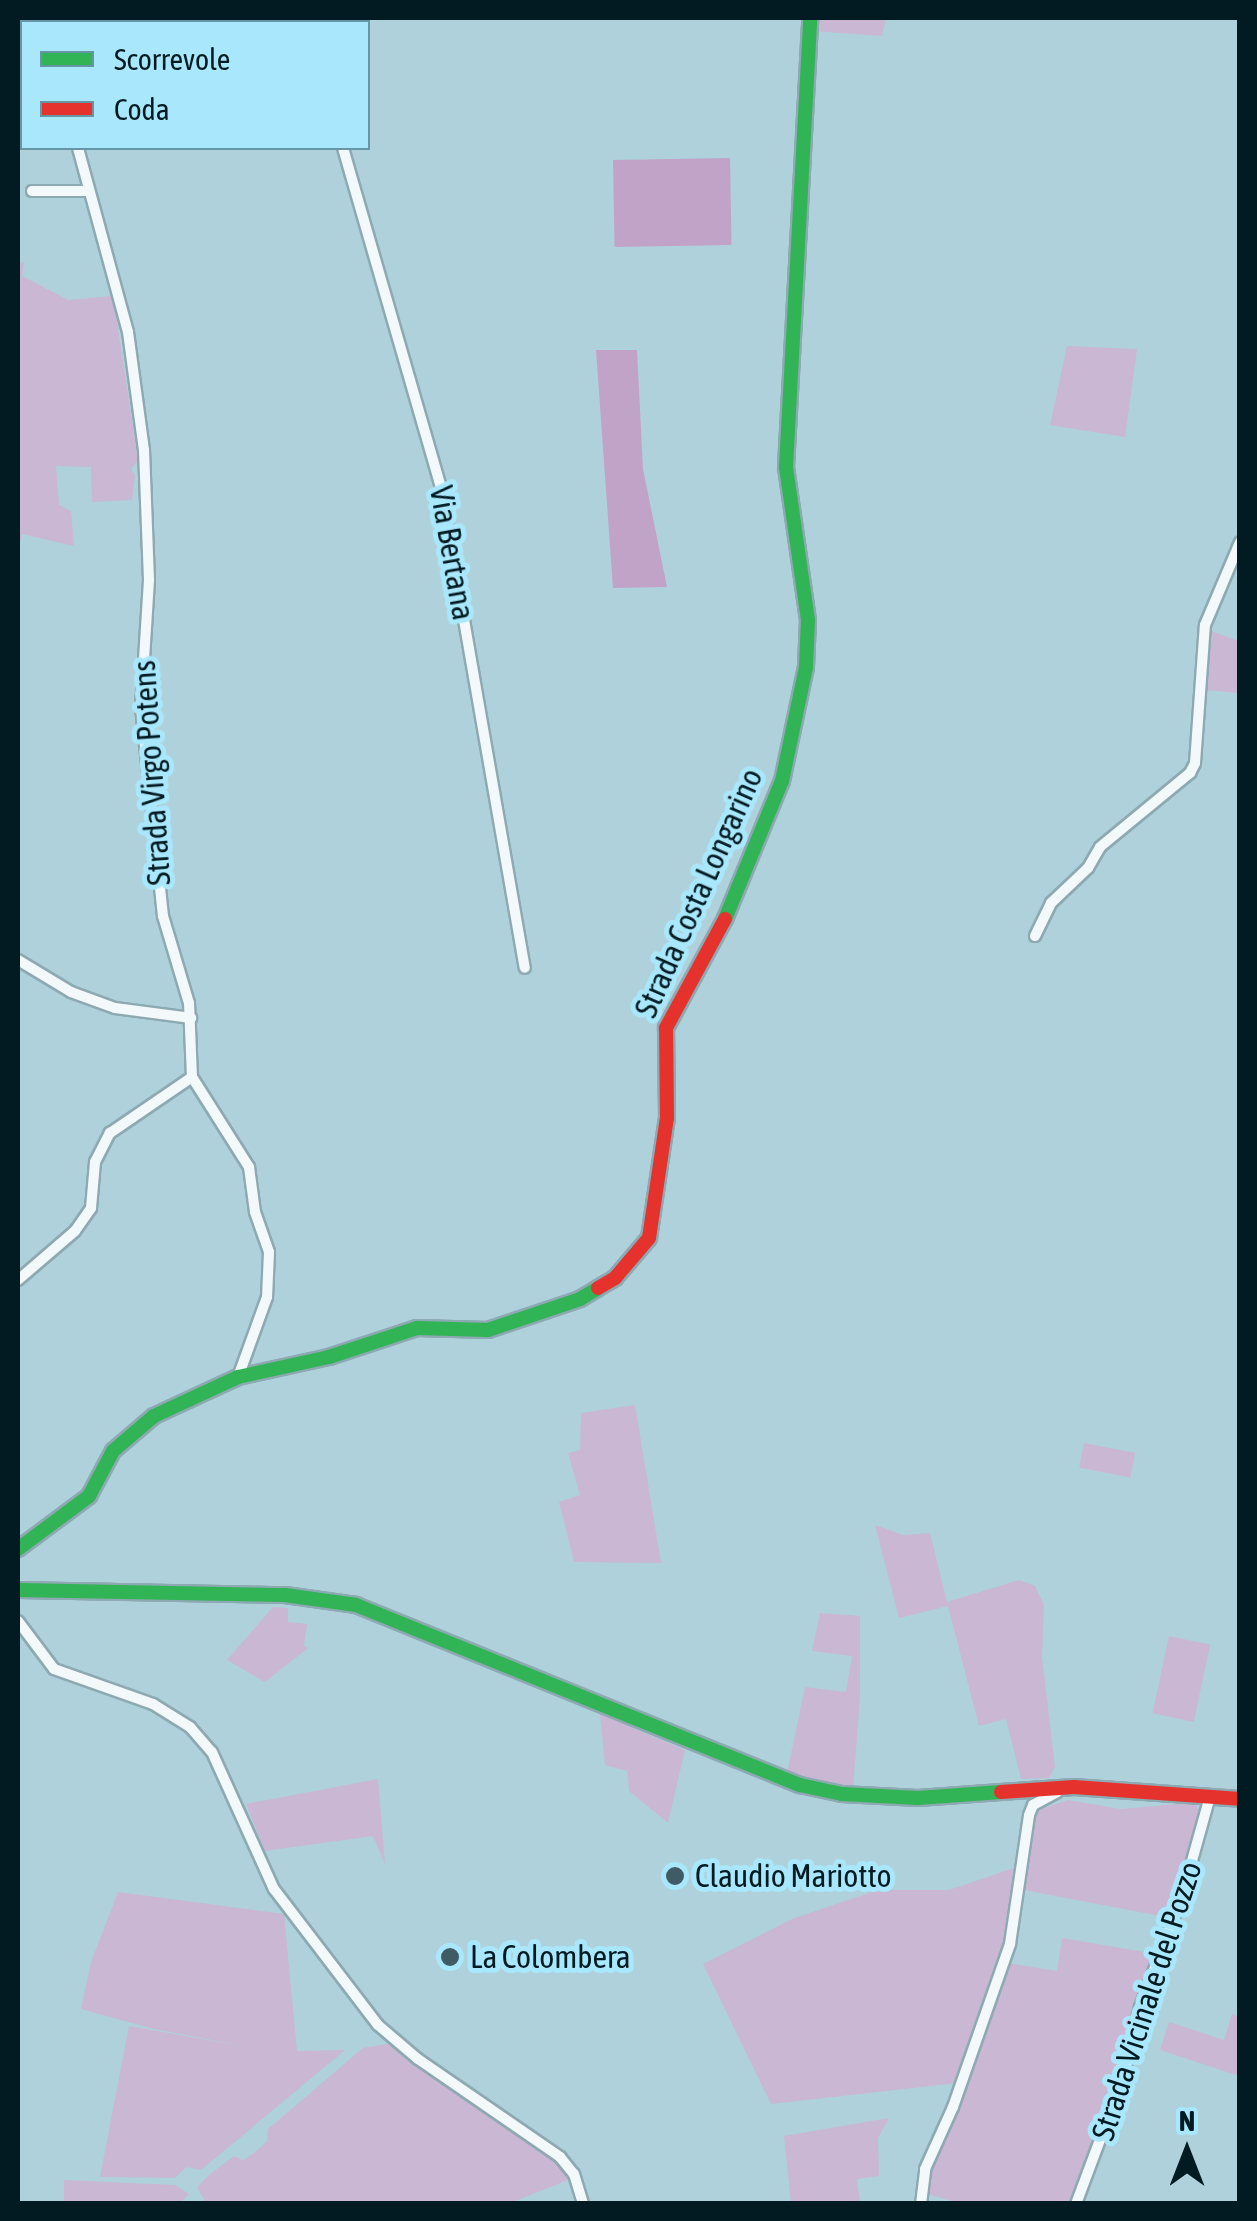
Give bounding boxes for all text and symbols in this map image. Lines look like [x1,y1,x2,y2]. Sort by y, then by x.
legend [20,20,370,150]
text: Scorrevole [114,42,230,76]
text: Coda [114,92,170,126]
street label: Via Bertana [421,483,483,623]
street label: Strada Virgo Potens [125,659,179,887]
street label: Strada Costa Longarino [627,763,771,1023]
place label: Claudio Mariotto [695,1857,891,1895]
street label: Strada Vicinale del Pozzo [1084,1857,1210,2145]
marker: Claudio Mariotto [664,1865,686,1887]
place label: La Colombera [470,1938,631,1976]
marker: La Colombera [439,1946,461,1968]
north arrow [1137,2101,1237,2201]
text: N [1179,2105,1195,2137]

